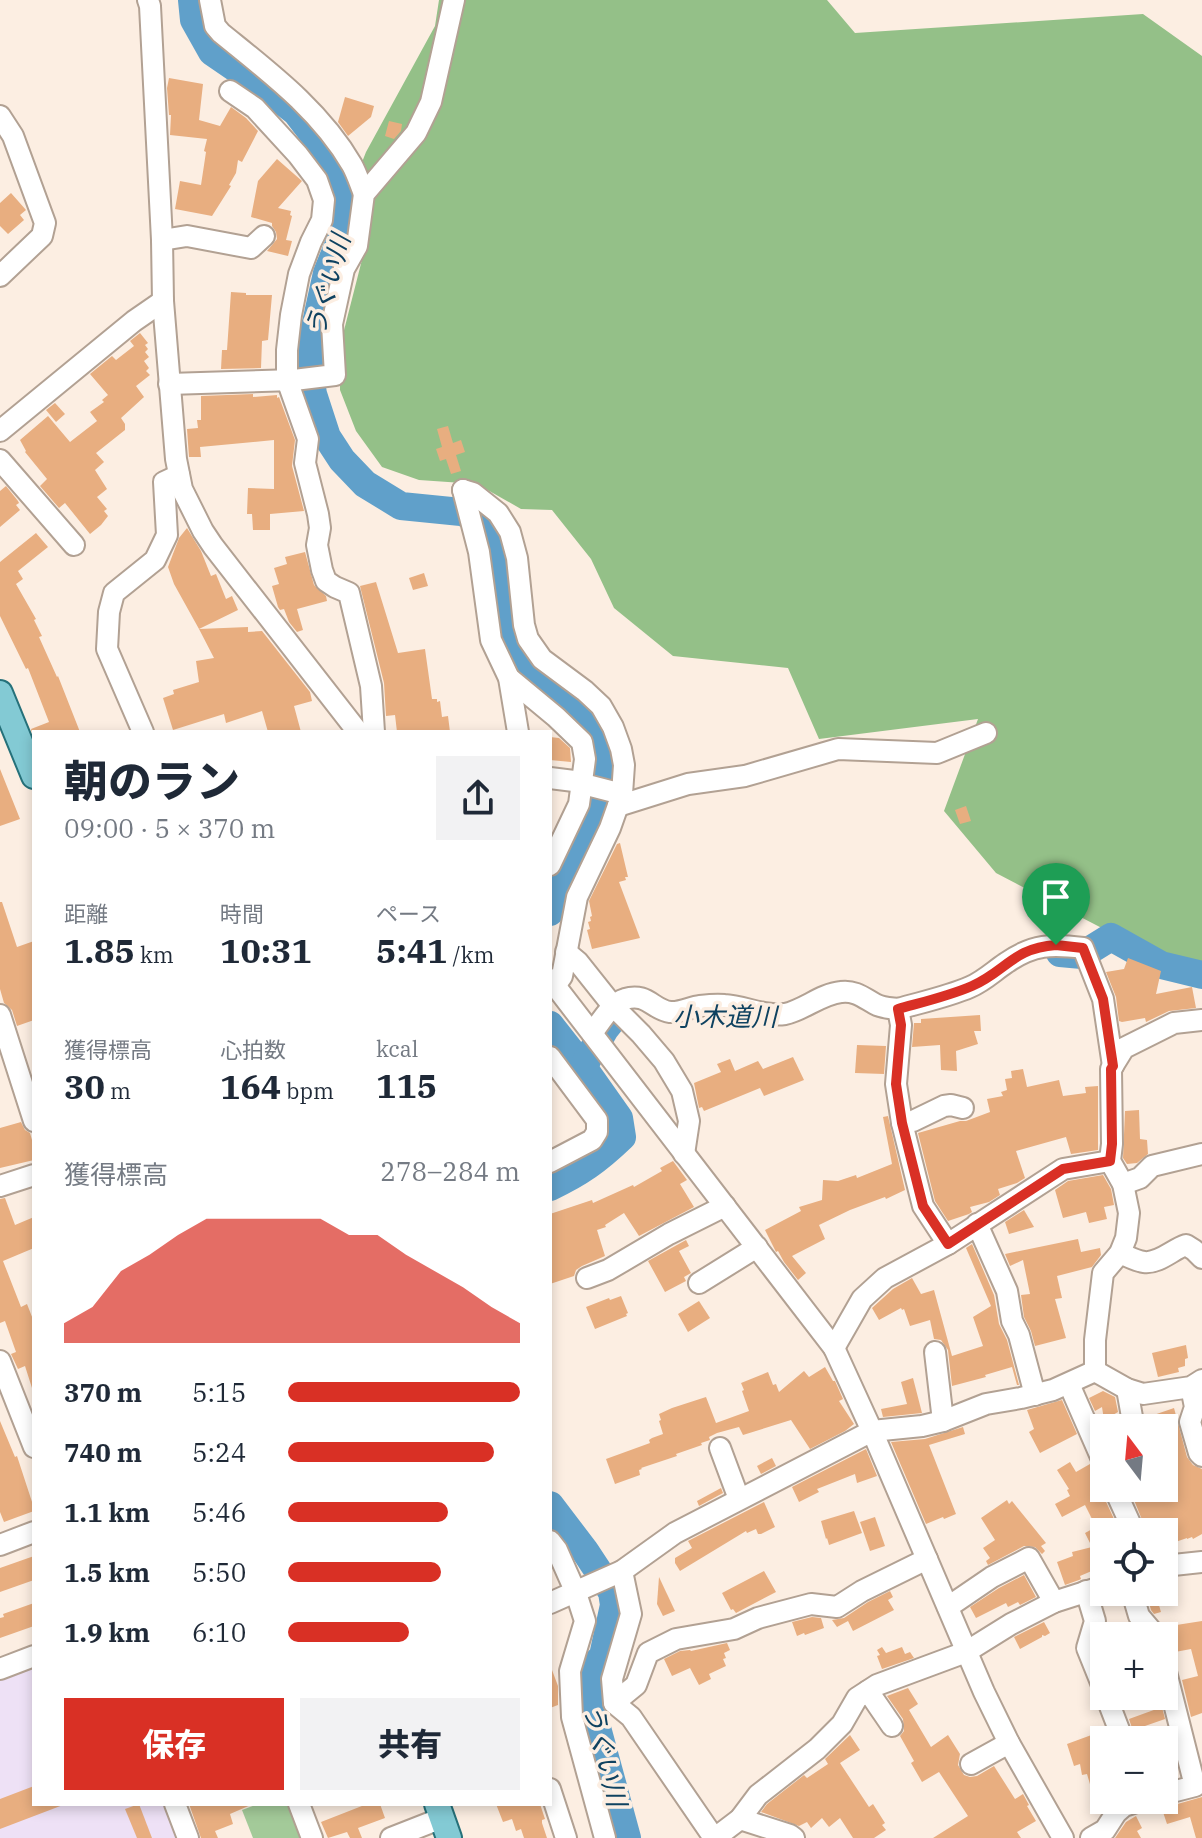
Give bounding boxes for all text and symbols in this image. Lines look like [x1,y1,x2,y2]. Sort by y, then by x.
water label: うぐい川 [297,227,358,340]
text: 朝のラン [64,752,240,809]
button: share [436,756,520,840]
text: 09:00 · 5 × 370 m [64,811,275,845]
pin [1022,863,1090,945]
icon: arrive [1034,875,1078,919]
text: 距離 [64,899,108,928]
text: 時間 [220,899,264,928]
text: ペース [376,899,441,928]
text: 1.85 [64,928,135,972]
text: 10:31 [220,928,312,972]
text: 5:41 [376,928,448,972]
text: km [135,940,174,969]
text: /km [448,940,495,969]
water label: 小木道川 [673,999,780,1033]
text: kcal [376,1034,418,1063]
text: 獲得標高 [64,1035,152,1064]
text: 心拍数 [220,1035,286,1064]
text: 115 [376,1063,437,1107]
text: 30 [64,1064,105,1108]
text: 164 [220,1064,281,1108]
text: m [105,1076,131,1105]
text: bpm [281,1076,334,1105]
text: 278–284 m [380,1154,520,1188]
text: 獲得標高 [64,1157,168,1191]
text: 370 m [64,1375,142,1409]
text: 5:15 [192,1375,246,1409]
north arrow [1090,1414,1178,1502]
map controls [1090,1414,1178,1814]
text: 740 m [64,1435,142,1469]
text: 5:24 [192,1435,246,1469]
text: 1.1 km [64,1495,150,1529]
text: 5:46 [192,1495,246,1529]
button: locate [1090,1518,1178,1606]
text: 1.5 km [64,1555,150,1589]
text: 5:50 [192,1555,246,1589]
text: 1.9 km [64,1615,150,1649]
text: 6:10 [192,1615,246,1649]
button: + [1090,1622,1178,1710]
button: 保存 [64,1698,284,1790]
button: 共有 [300,1698,520,1790]
water label: うぐい川 [577,1700,636,1812]
button: − [1090,1726,1178,1814]

